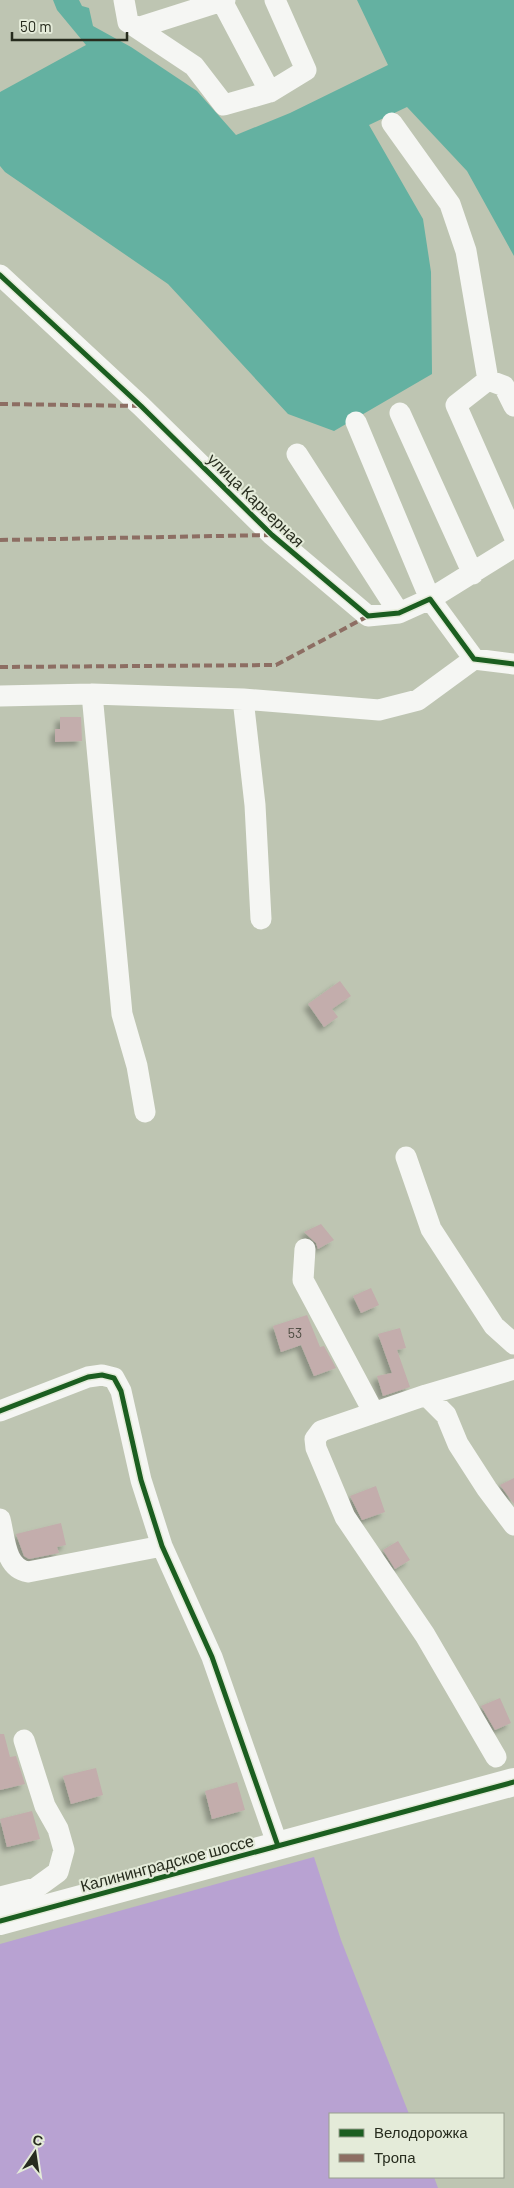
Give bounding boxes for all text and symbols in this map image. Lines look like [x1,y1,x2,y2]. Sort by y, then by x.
scale bar [12,10,128,42]
text: 50 m [20,17,52,35]
street label: улица Карьерная [204,449,309,551]
house number: 53 [288,1324,302,1341]
street label: Калининградское шоссе [78,1830,256,1895]
legend [329,2113,504,2178]
text: Велодорожка [374,2123,468,2141]
north arrow [10,2128,60,2178]
text: С [31,2130,45,2149]
text: Тропа [374,2148,416,2166]

